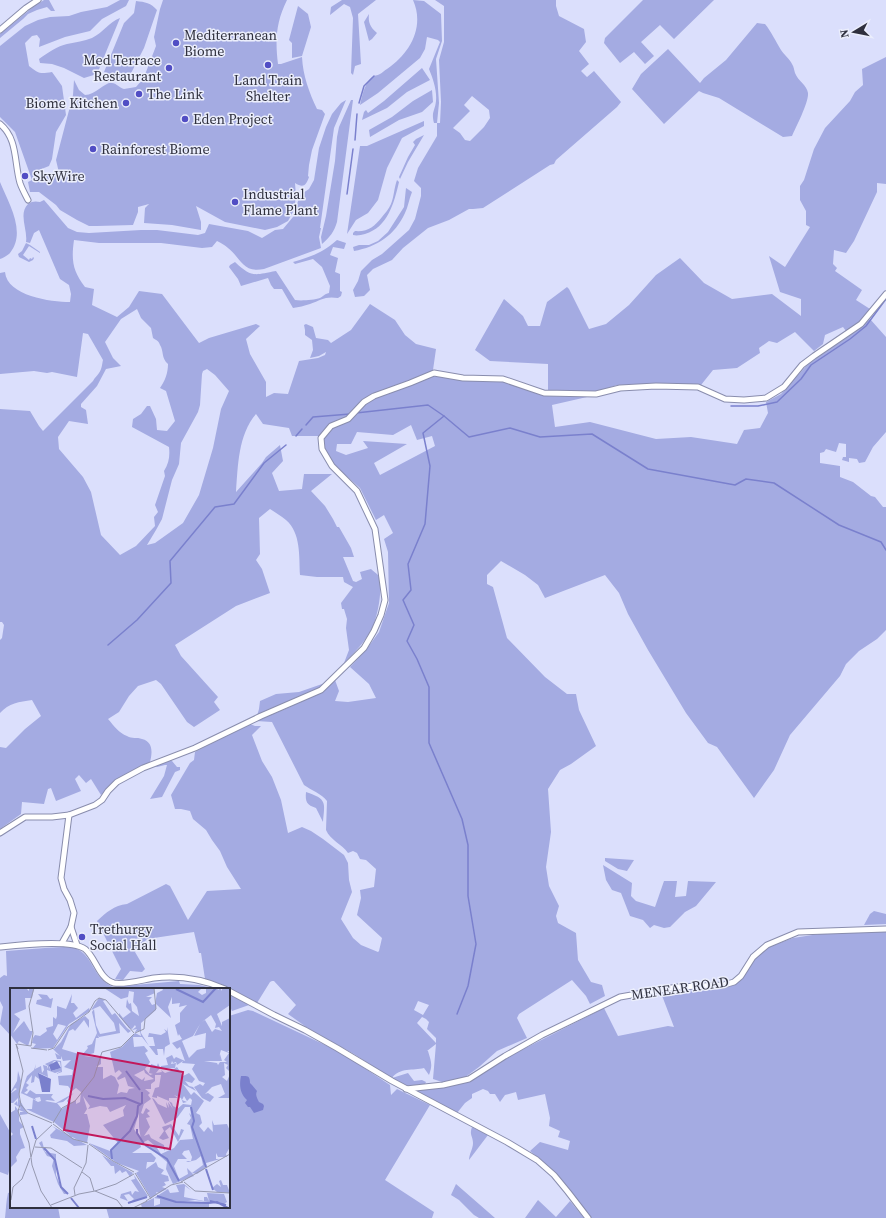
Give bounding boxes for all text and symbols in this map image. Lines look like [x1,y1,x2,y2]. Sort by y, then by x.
north arrow [834,12,874,52]
place label: Mediterranean Biome [184,25,278,61]
text: N [837,28,853,39]
marker: Mediterranean Biome [171,38,181,48]
place label: Med Terrace Restaurant [83,50,161,86]
marker: Land Train Shelter [263,60,273,70]
marker: Med Terrace Restaurant [164,63,174,73]
place label: Land Train Shelter [234,70,303,106]
place label: The Link [147,84,203,104]
marker: The Link [134,89,144,99]
place label: Biome Kitchen [26,93,119,113]
marker: Biome Kitchen [121,98,131,108]
place label: Eden Project [193,109,273,129]
marker: Eden Project [180,114,190,124]
place label: Rainforest Biome [101,139,210,159]
marker: Rainforest Biome [88,144,98,154]
place label: SkyWire [33,166,85,186]
marker: SkyWire [20,171,30,181]
place label: Industrial Flame Plant [243,184,318,220]
marker: Industrial Flame Plant [230,197,240,207]
place label: Trethurgy Social Hall [90,919,157,955]
marker: Trethurgy Social Hall [77,932,87,942]
street label: MENEAR ROAD [630,971,730,1005]
inset map [10,988,230,1208]

